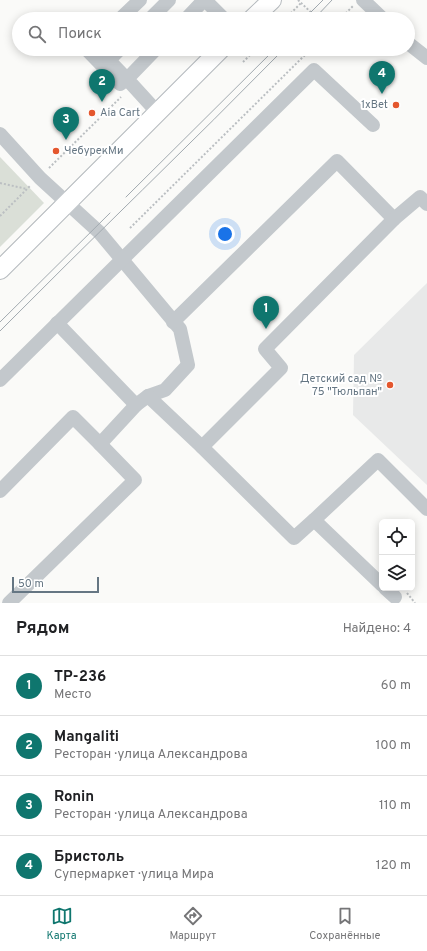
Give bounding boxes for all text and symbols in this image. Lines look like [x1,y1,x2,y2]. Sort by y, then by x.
search box [12,12,415,56]
icon: search [26,23,48,45]
text: Поиск [58,25,102,44]
pin: 4 [369,61,395,94]
pin: 2 [89,69,115,102]
place label: 1xBet [361,98,388,112]
marker: 1xBet [391,100,401,110]
place label: Aia Cart [100,106,140,120]
pin: 3 [53,107,79,140]
marker: Aia Cart [87,108,97,118]
place label: ЧебурекМи [64,144,123,158]
marker: ЧебурекМи [51,146,61,156]
your location [215,224,235,244]
pin: 1 [253,296,279,329]
place label: Детский сад № 75 "Тюльпан" [300,372,382,399]
marker: Детский сад № 75 "Тюльпан" [385,380,395,390]
map controls [379,519,415,591]
button: locate [379,519,415,555]
button: layers [379,555,415,591]
scale bar [12,575,99,594]
text: 50 m [18,577,44,591]
text: Рядом [16,618,69,640]
text: Найдено: 4 [343,621,411,637]
text: ТР-236 [54,668,106,687]
text: 1 [26,678,32,694]
text: 60 m [381,678,411,694]
text: Место [54,687,91,703]
text: Mangaliti [54,728,119,747]
text: 2 [25,738,33,754]
text: 100 m [375,738,411,754]
text: Ресторан · улица Александрова [54,747,248,763]
text: Ronin [54,788,94,807]
text: 3 [25,798,33,814]
text: 110 m [379,798,411,814]
text: Ресторан · улица Александрова [54,807,248,823]
text: Бристоль [54,848,124,867]
text: 4 [25,858,33,874]
text: 120 m [376,858,411,874]
text: Супермаркет · улица Мира [54,867,214,883]
tab: Карта [46,905,77,943]
tab: Маршрут [169,905,216,943]
tab: Сохранённые [309,905,381,943]

